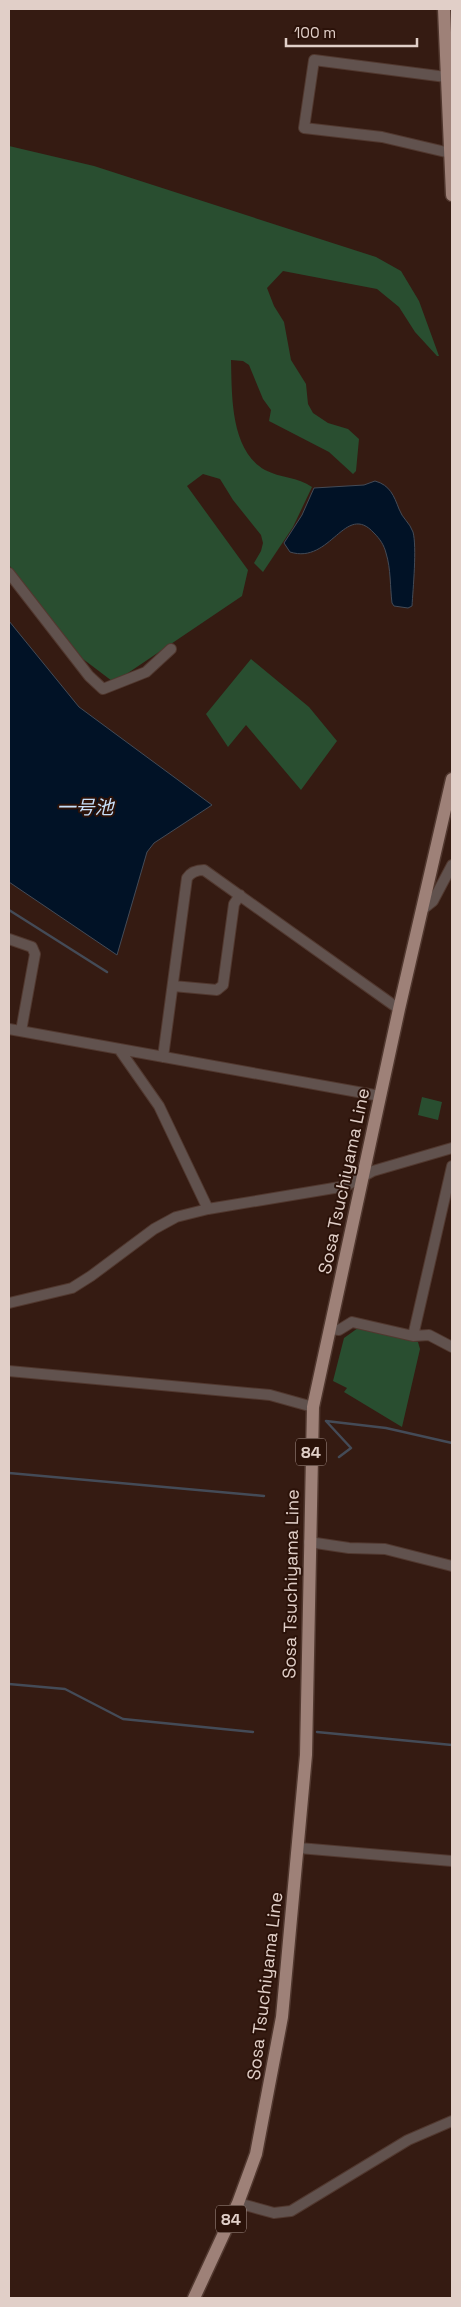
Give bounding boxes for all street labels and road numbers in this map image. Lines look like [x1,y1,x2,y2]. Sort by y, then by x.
street label: Sosa Tsuchiyama Line [313,1086,374,1276]
road number: 84 [296,1438,326,1465]
street label: Sosa Tsuchiyama Line [277,1489,304,1679]
street label: Sosa Tsuchiyama Line [242,1890,287,2081]
road number: 84 [216,2206,246,2232]

